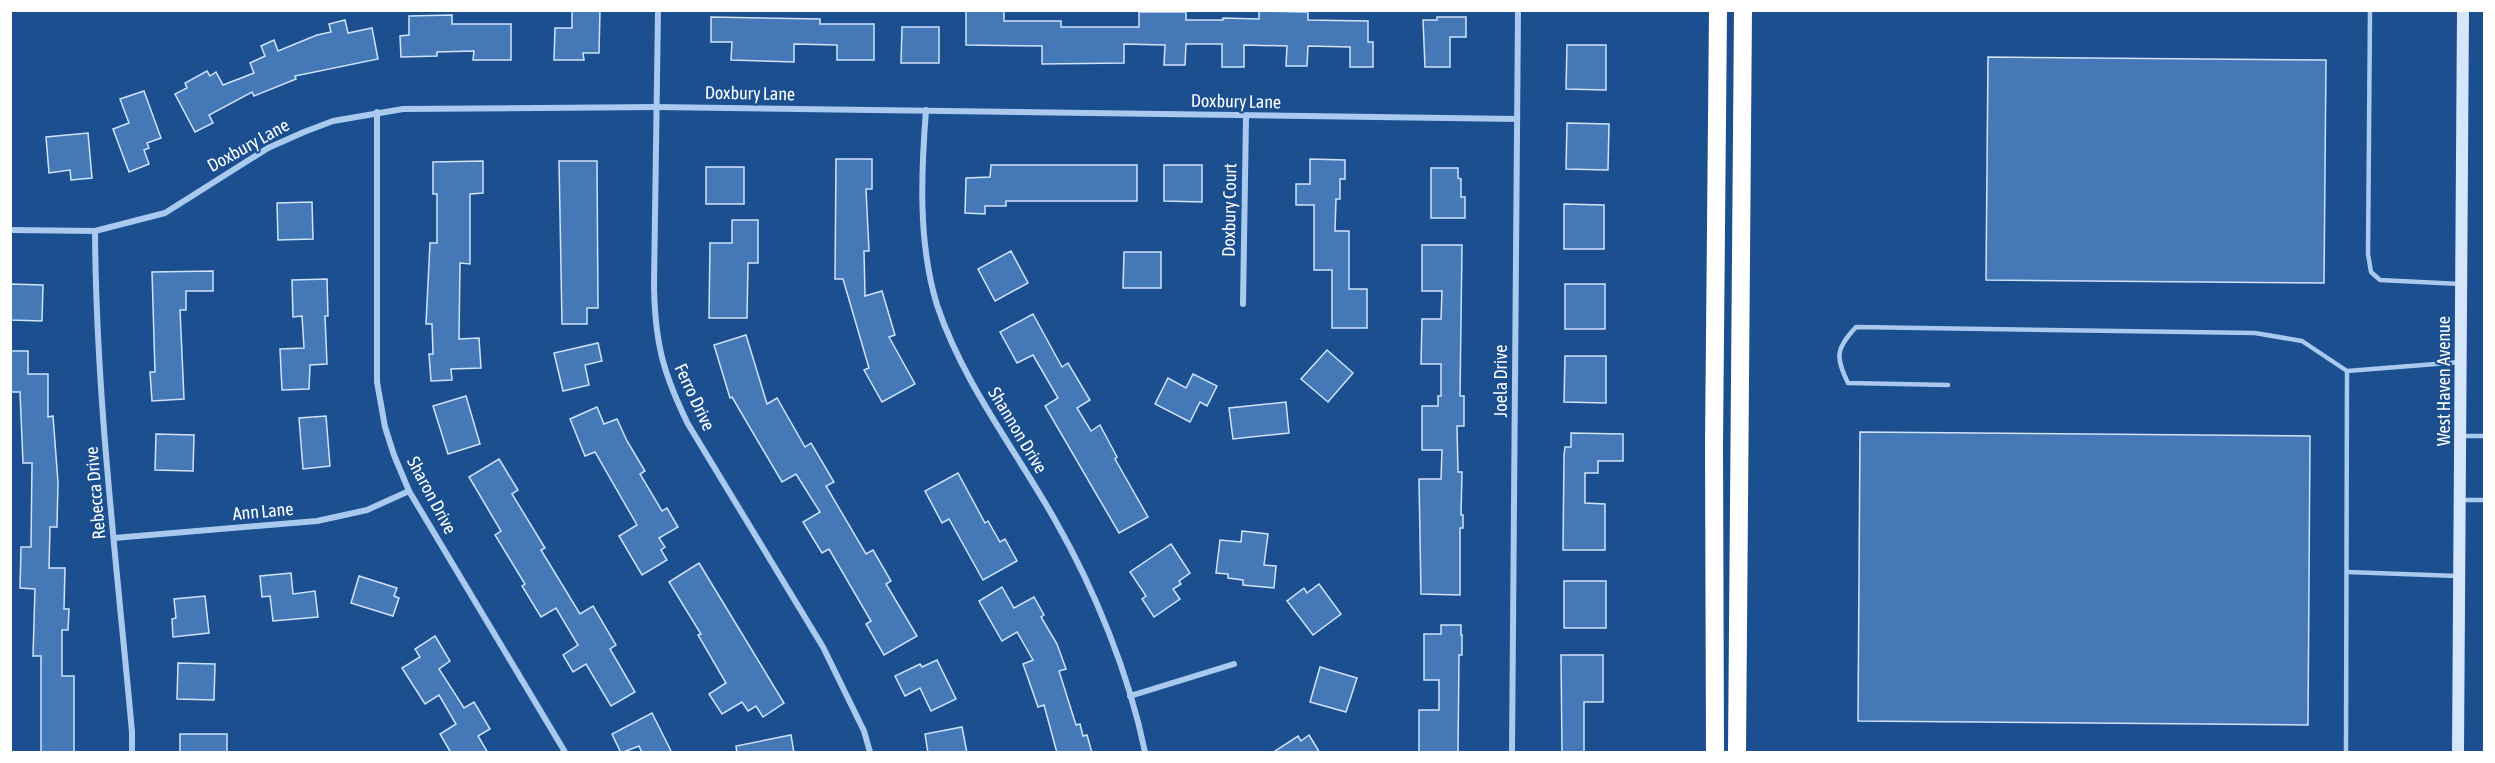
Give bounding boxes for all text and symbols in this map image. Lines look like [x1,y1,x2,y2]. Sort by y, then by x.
street label: Doxbury Lane [705,82,795,104]
street label: Doxbury Lane [1191,90,1281,112]
street label: Doxbury Lane [203,114,293,176]
street label: Doxbury Court [1218,163,1240,257]
street label: West Haven Avenue [2433,316,2454,446]
street label: Joela Drive [1490,345,1511,417]
street label: Ferro Drive [670,360,720,434]
street label: Shannon Drive [984,383,1052,477]
street label: Rebecca Drive [80,446,110,540]
street label: Sharon Drive [403,453,461,537]
street label: Ann Lane [232,498,294,524]

